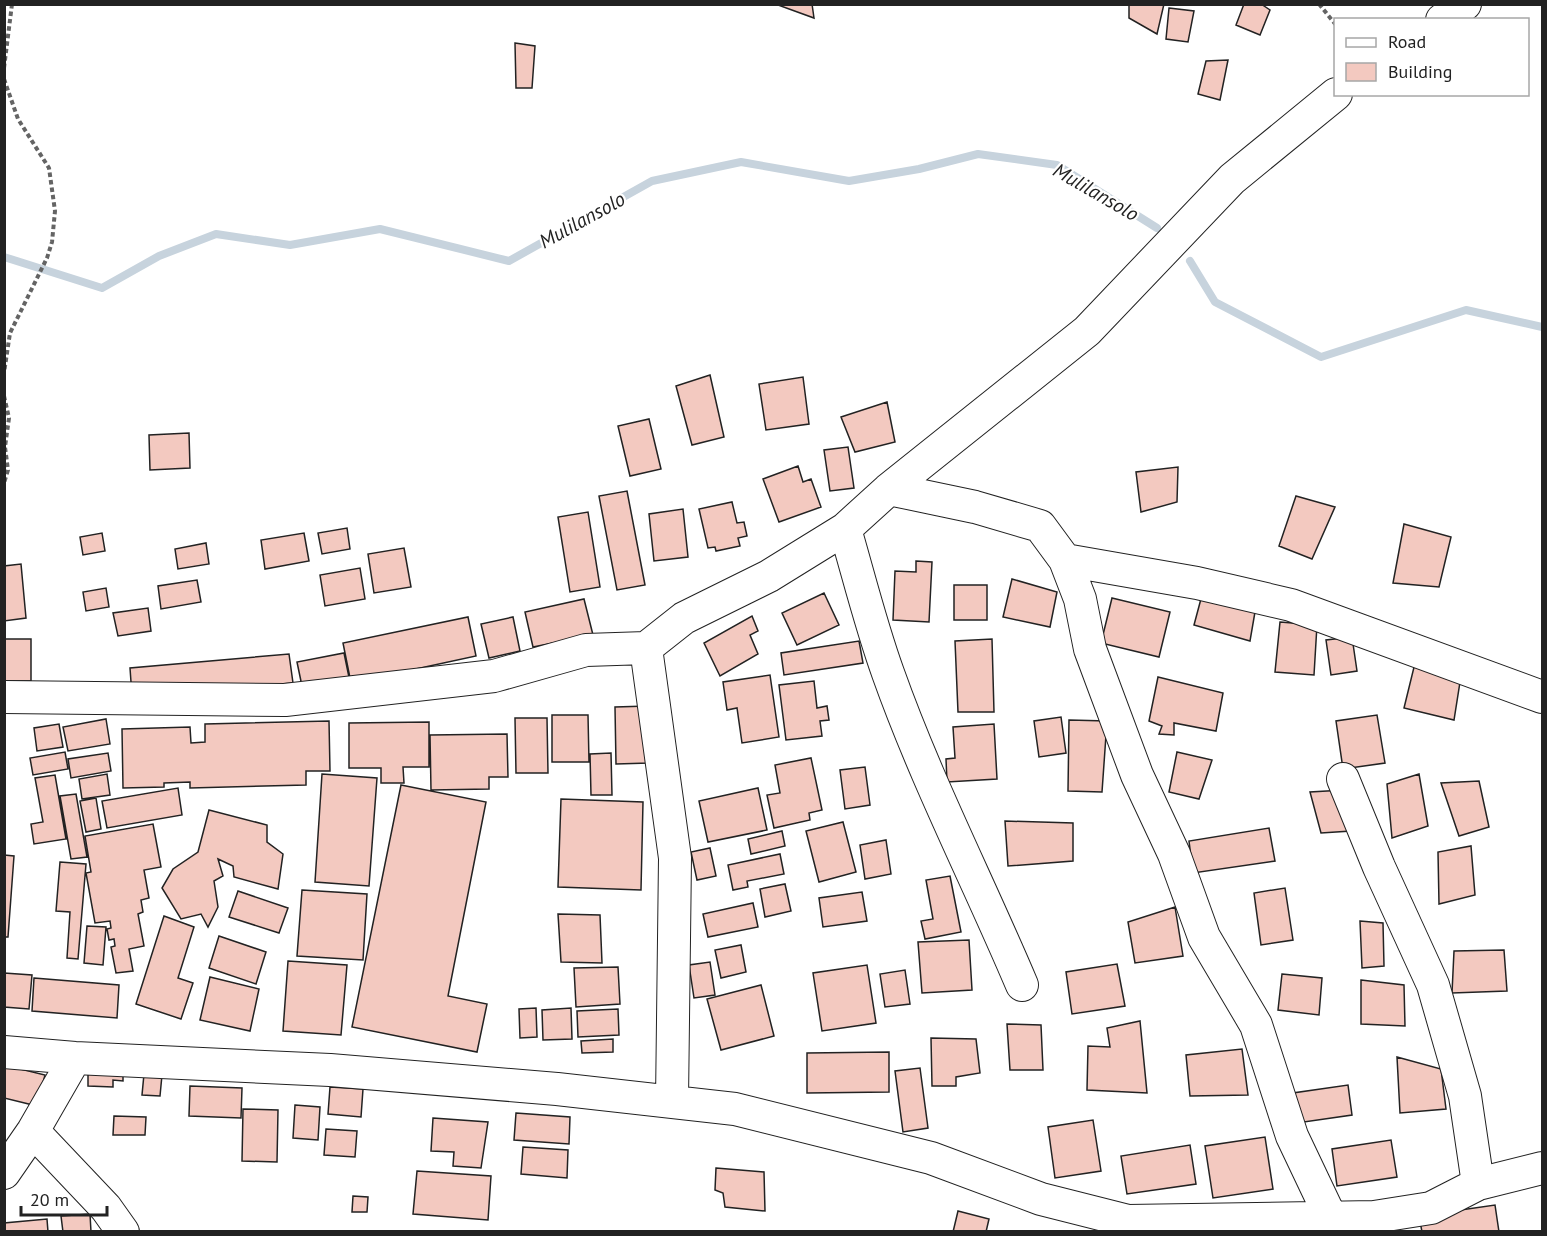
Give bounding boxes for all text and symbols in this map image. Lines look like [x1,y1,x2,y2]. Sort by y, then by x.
legend [1334,18,1529,96]
text: Road [1388,30,1426,53]
text: Building [1388,60,1452,83]
water label: Mulilansolo [1048,157,1144,227]
water label: Mulilansolo [534,186,630,254]
scale bar [21,1179,106,1217]
text: 20 m [30,1188,69,1211]

